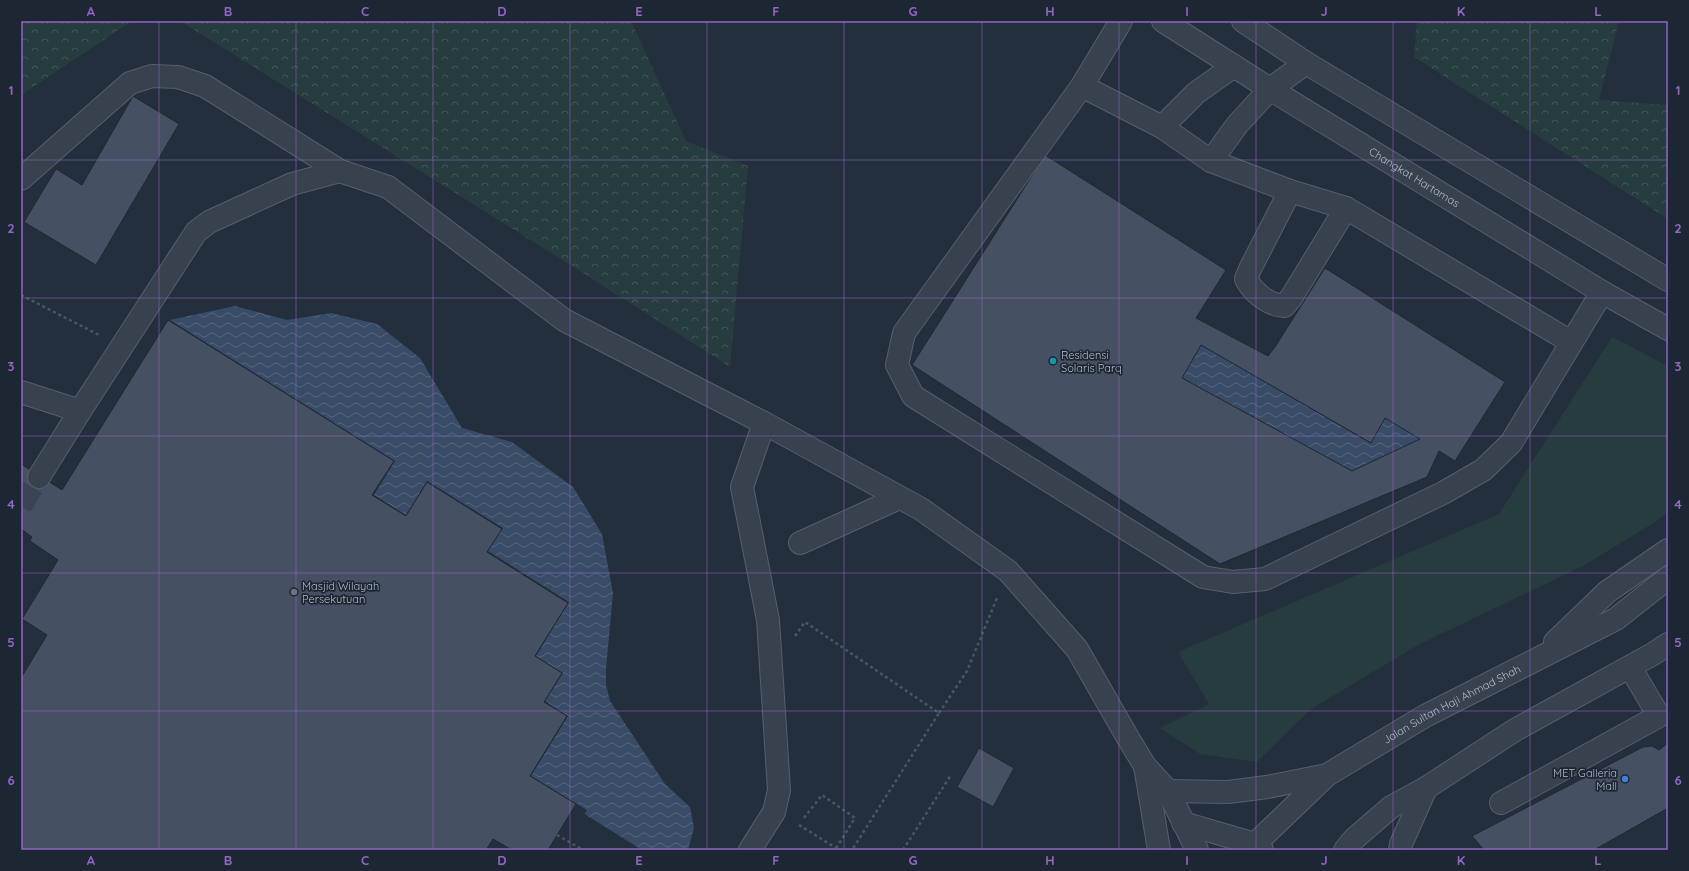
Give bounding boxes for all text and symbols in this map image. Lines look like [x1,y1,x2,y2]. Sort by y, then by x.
text: A [87,3,96,19]
text: B [224,3,232,19]
text: C [361,3,369,19]
text: D [497,3,507,19]
text: E [635,3,643,19]
text: F [772,3,780,19]
text: G [908,3,918,19]
text: H [1045,3,1055,19]
text: I [1185,3,1189,19]
text: J [1320,3,1328,19]
text: K [1457,3,1466,19]
text: L [1594,3,1602,19]
text: 1 [8,82,14,98]
text: 1 [1675,82,1681,98]
street label: Changkat Hartamas [1366,144,1462,210]
text: 2 [7,220,15,236]
text: 2 [1674,220,1682,236]
place label: Residensi Solaris Parq [1061,348,1122,375]
marker: Residensi Solaris Parq [1048,356,1058,366]
text: 3 [8,358,15,374]
text: 3 [1675,358,1682,374]
text: 4 [7,496,15,512]
text: 4 [1674,496,1682,512]
place label: Masjid Wilayah Persekutuan [302,579,379,606]
marker: Masjid Wilayah Persekutuan [289,587,299,597]
text: 5 [7,634,15,650]
text: 5 [1674,634,1682,650]
street label: Jalan Sultan Haji Ahmad Shah [1380,662,1523,747]
place label: MET Galleria Mall [1553,766,1617,793]
text: 6 [7,772,15,788]
text: 6 [1674,772,1682,788]
marker: MET Galleria Mall [1620,774,1630,784]
text: A [87,852,96,868]
text: B [224,852,232,868]
text: C [361,852,369,868]
text: D [497,852,507,868]
text: E [635,852,643,868]
text: F [772,852,780,868]
text: G [908,852,918,868]
text: H [1045,852,1055,868]
text: I [1185,852,1189,868]
text: J [1320,852,1328,868]
text: K [1457,852,1466,868]
text: L [1594,852,1602,868]

